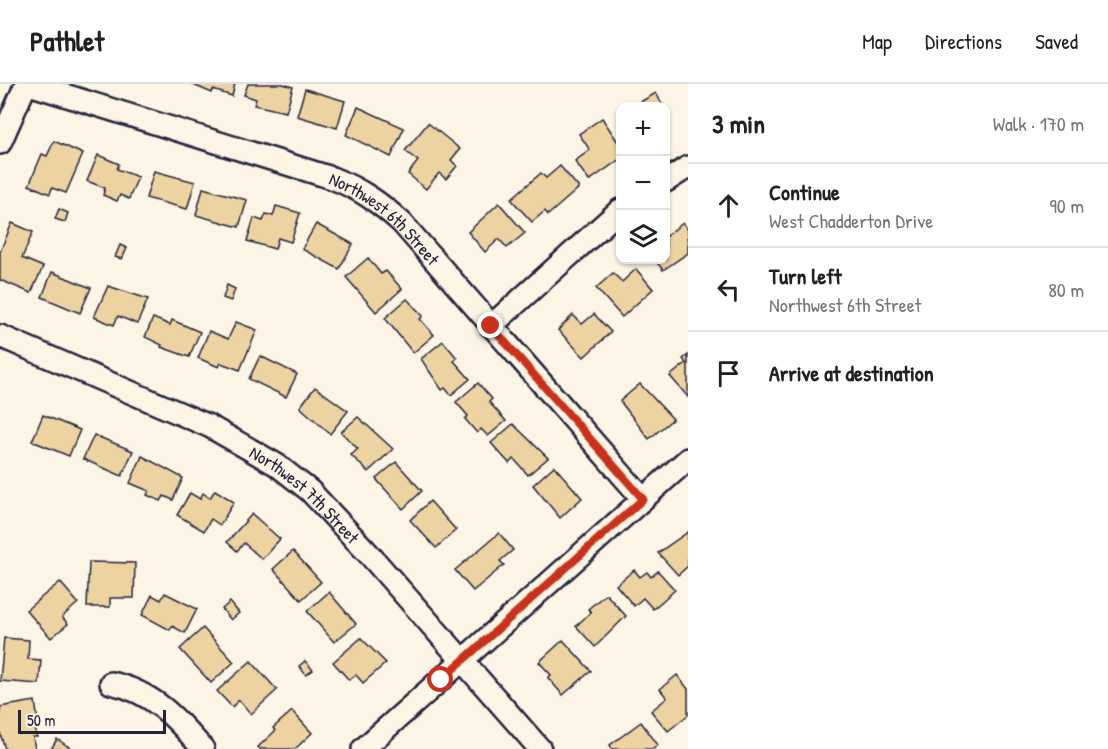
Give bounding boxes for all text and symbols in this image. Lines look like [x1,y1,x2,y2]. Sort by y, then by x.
text: Pathlet [30,22,104,60]
text: Map [862,27,892,56]
text: Directions [925,27,1002,56]
text: Saved [1035,27,1078,56]
map controls [616,102,670,264]
button: + [616,102,670,156]
text: 3 min [712,106,765,141]
text: Walk · 170 m [993,110,1084,137]
button: − [616,156,670,210]
street label: Northwest 6th Street [326,166,446,271]
text: Continue [769,177,840,207]
icon: ahead [712,189,745,222]
text: 90 m [1050,192,1084,219]
text: West Chadderton Drive [769,207,933,234]
button: layers [616,210,670,264]
text: Turn left [769,261,842,291]
icon: left [712,273,745,306]
text: 80 m [1048,276,1084,303]
text: Northwest 6th Street [769,291,922,318]
route end [477,312,503,338]
icon: arrive [712,357,745,390]
text: Arrive at destination [769,358,934,388]
street label: Northwest 7th Street [245,439,366,549]
route start [427,666,453,692]
scale bar [18,707,166,734]
text: 50 m [27,709,56,731]

